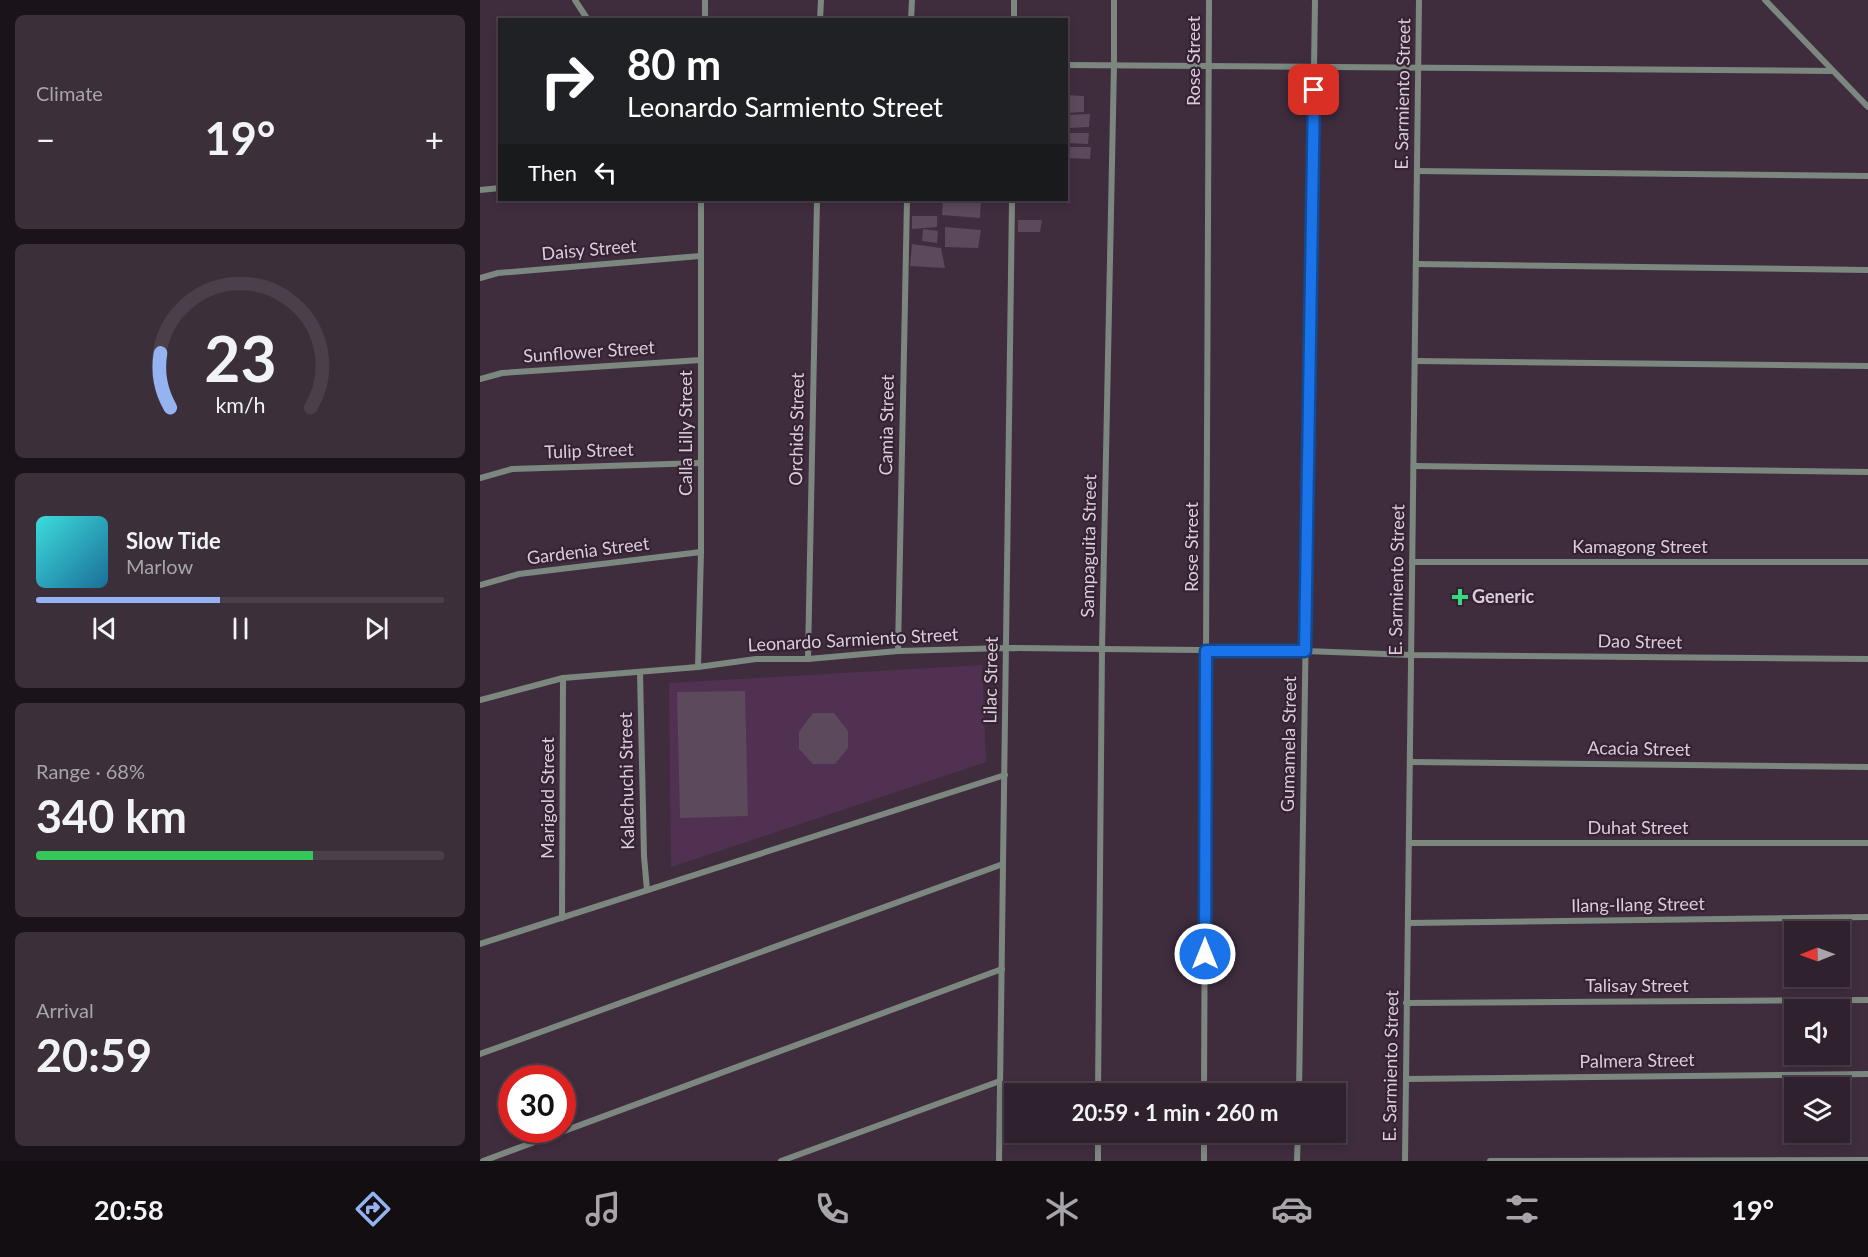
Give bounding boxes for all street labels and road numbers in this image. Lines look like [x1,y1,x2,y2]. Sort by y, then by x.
street label: Rose Street [1182,15,1204,106]
street label: E. Sarmiento Street [1390,17,1414,170]
street label: Daisy Street [541,234,638,264]
street label: Sunflower Street [522,335,656,367]
street label: Calla Lilly Street [674,369,696,496]
street label: Orchids Street [784,372,808,486]
street label: Camia Street [874,374,898,476]
street label: Tulip Street [544,437,635,463]
street label: Sampaguita Street [1076,473,1100,618]
street label: Rose Street [1180,501,1202,592]
street label: E. Sarmiento Street [1384,503,1408,656]
street label: Gardenia Street [525,532,651,568]
street label: Kamagong Street [1572,535,1708,557]
street label: Leonardo Sarmiento Street [747,622,959,655]
street label: Dao Street [1598,629,1683,653]
street label: Lilac Street [978,636,1002,724]
street label: Gumamela Street [1276,675,1300,812]
street label: Kalachuchi Street [614,711,638,850]
street label: Marigold Street [536,736,558,859]
street label: Acacia Street [1587,736,1691,760]
street label: Duhat Street [1588,816,1689,838]
street label: Ilang-Ilang Street [1571,892,1706,916]
street label: Talisay Street [1585,974,1689,996]
street label: E. Sarmiento Street [1378,989,1402,1142]
street label: Palmera Street [1579,1048,1695,1072]

